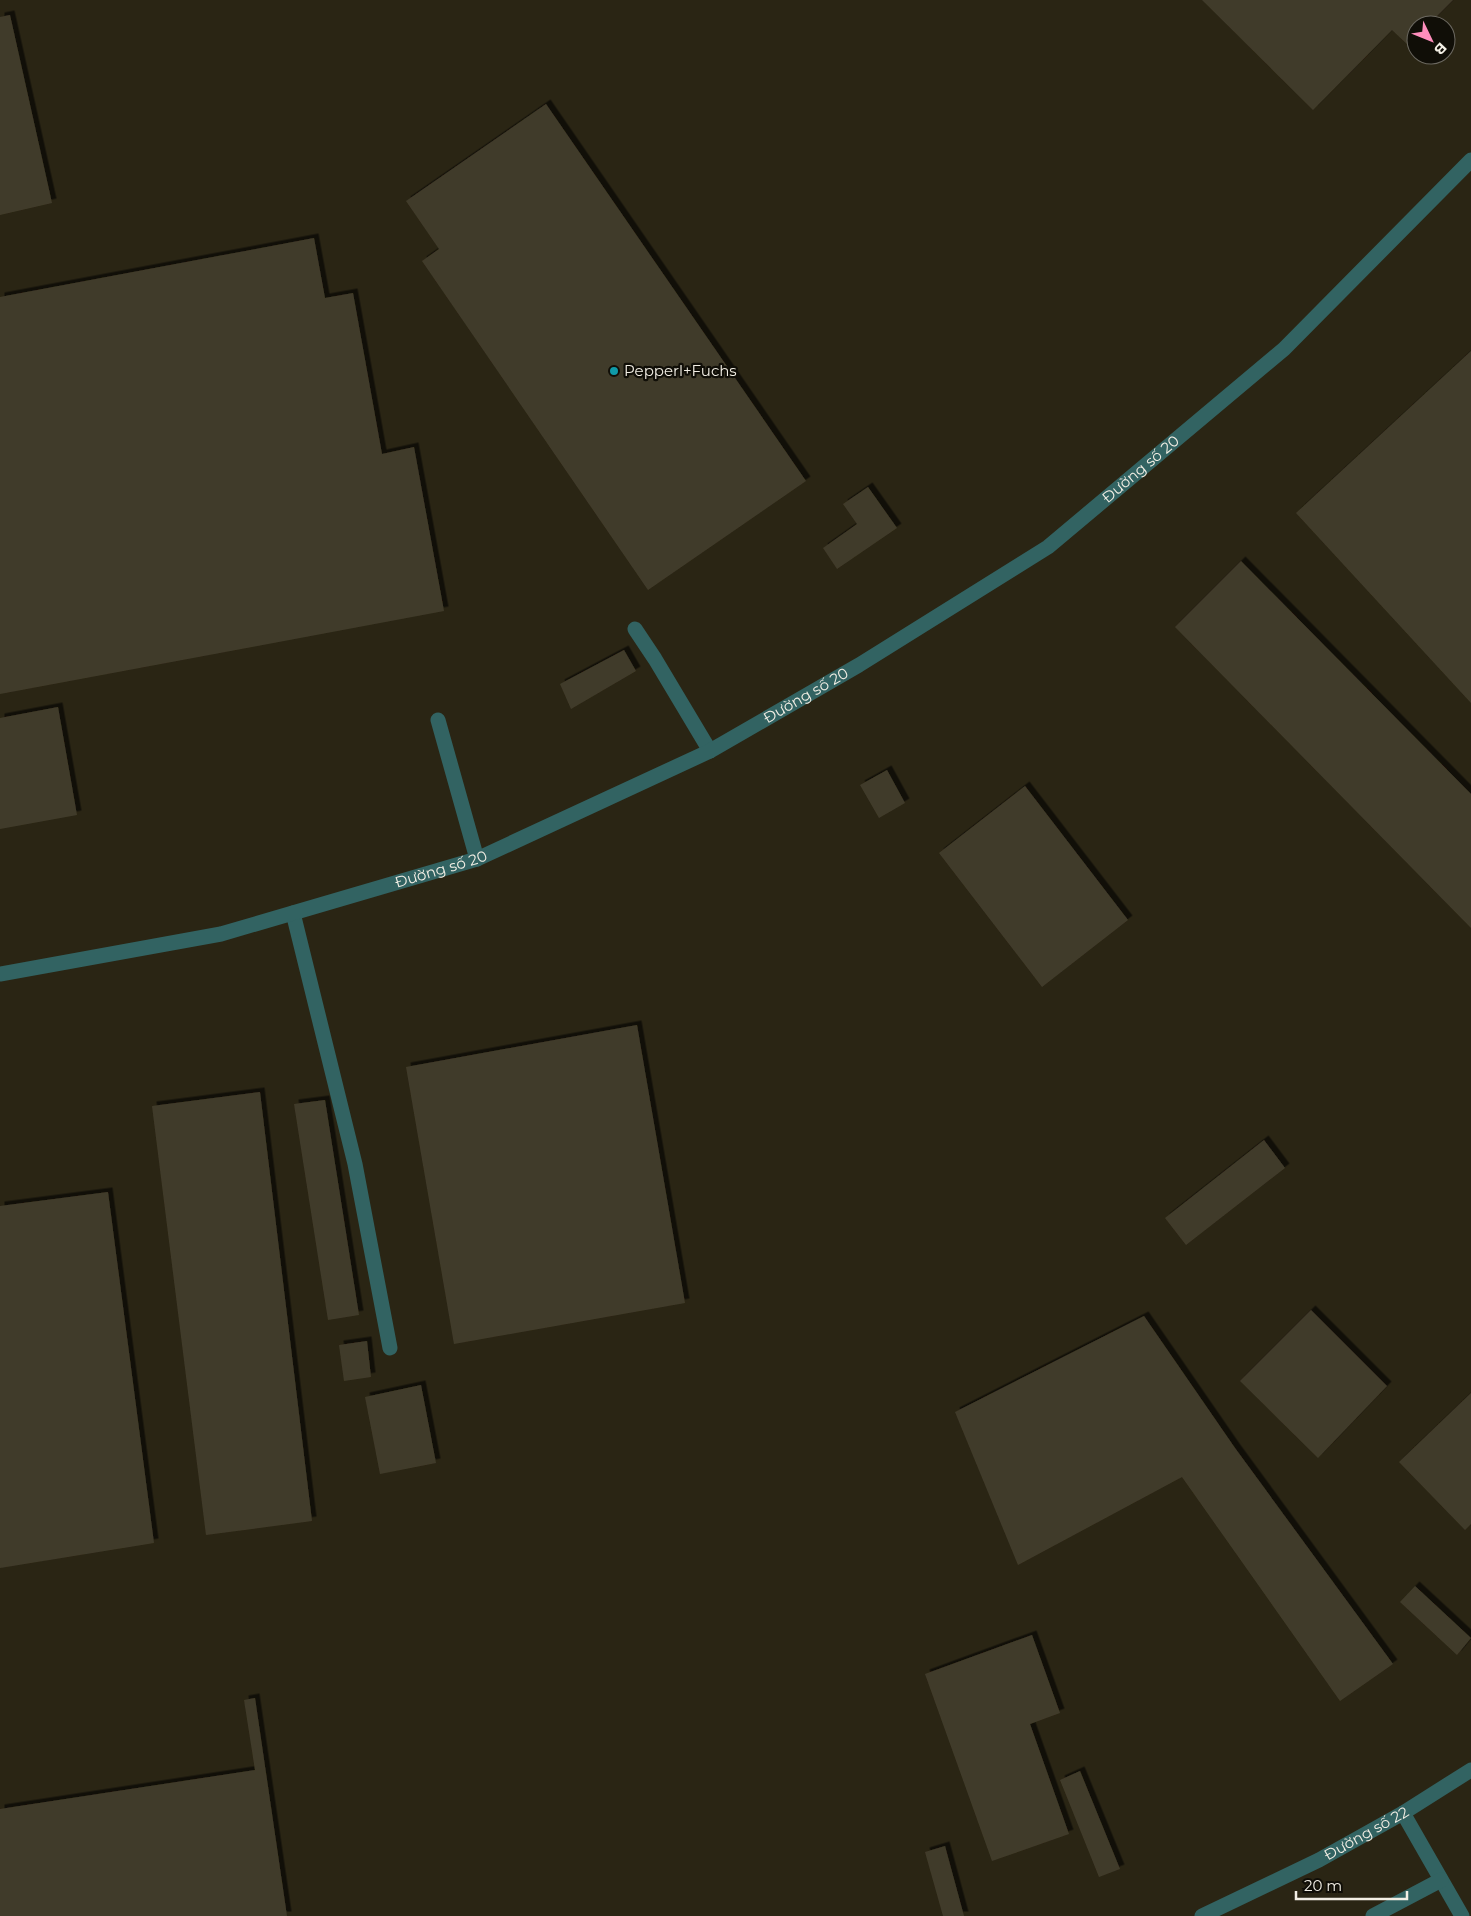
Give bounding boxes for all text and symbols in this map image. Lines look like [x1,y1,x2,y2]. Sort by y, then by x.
north arrow [1406,15,1456,65]
text: B [1430,39,1451,59]
place label: Pepperl+Fuchs [624,361,737,380]
marker: Pepperl+Fuchs [608,365,620,377]
street label: Đường số 20 [1098,431,1183,507]
street label: Đường số 20 [760,663,852,727]
street label: Đường số 20 [393,846,490,892]
street label: Đường số 22 [1321,1802,1412,1864]
scale bar [1296,1868,1407,1900]
text: 20 m [1304,1876,1342,1895]

